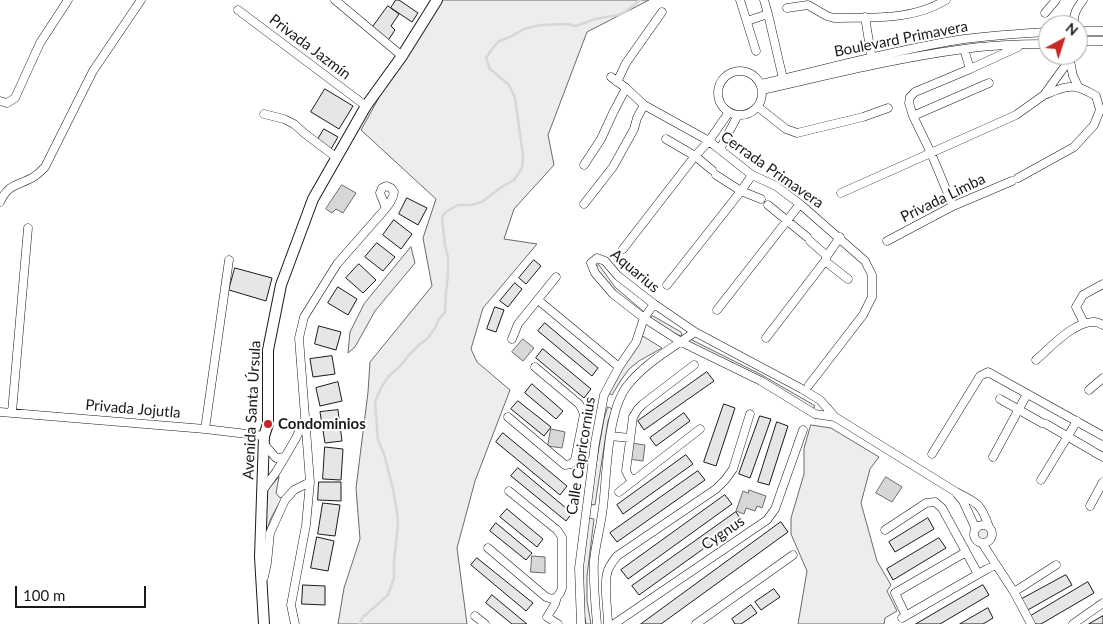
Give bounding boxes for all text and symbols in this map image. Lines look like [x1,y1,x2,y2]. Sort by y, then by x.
street label: Privada Jazmín [266,11,354,83]
north arrow [1038,15,1088,65]
street label: Boulevard Primavera [833,17,969,61]
text: N [1063,19,1082,39]
street label: Cerrada Primavera [717,128,827,212]
street label: Privada Limba [898,170,988,226]
street label: Aquarius [607,245,663,297]
street label: Avenida Santa Úrsula [239,340,265,480]
street label: Privada Jojutla [85,396,181,422]
street label: Calle Capricornius [563,396,599,516]
place label: Condominios [278,415,366,433]
marker: Condominios [262,418,274,430]
street label: Cygnus [698,512,748,554]
scale bar [18,576,149,608]
text: 100 m [23,586,65,604]

